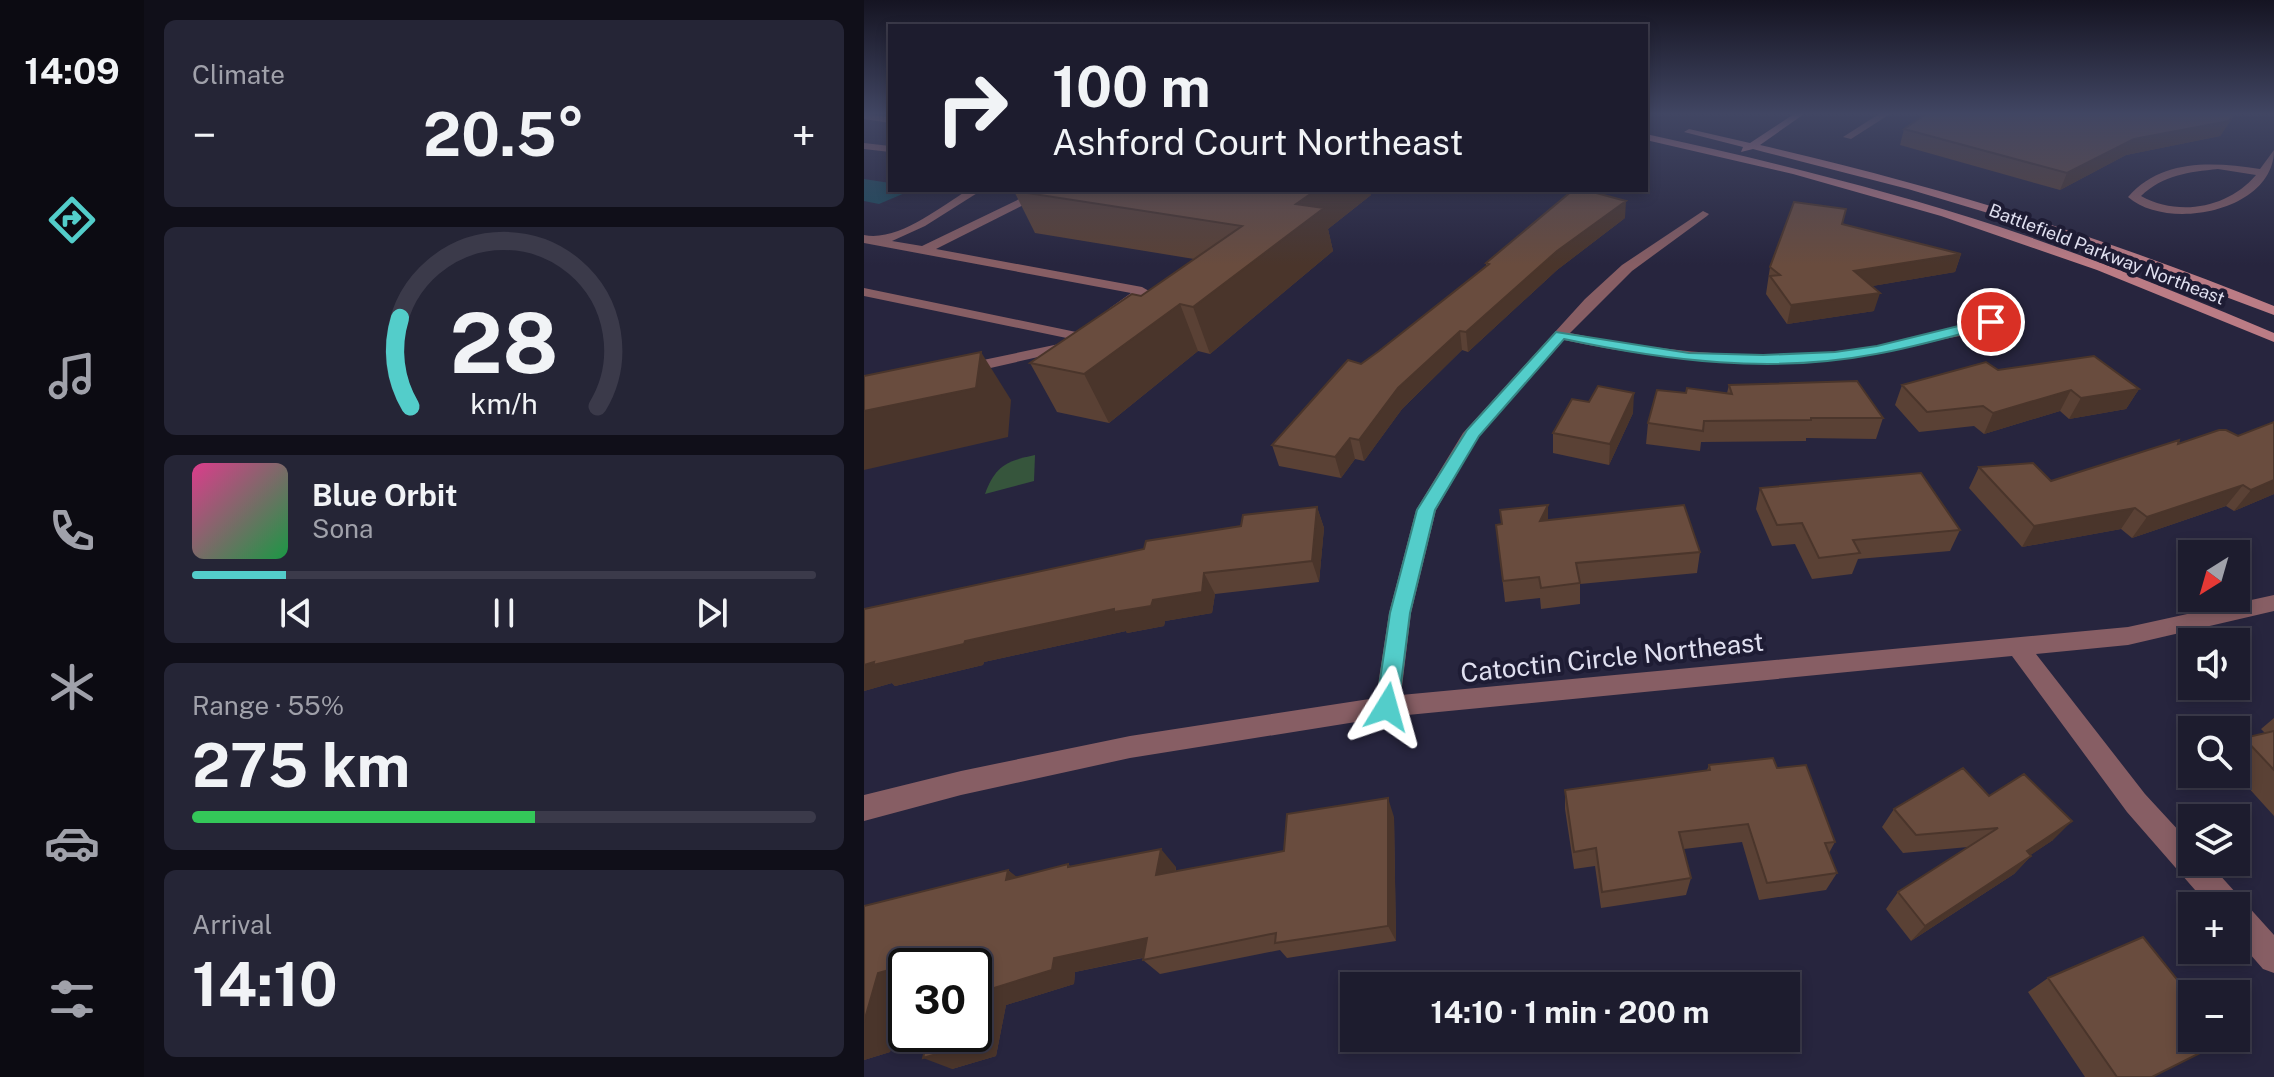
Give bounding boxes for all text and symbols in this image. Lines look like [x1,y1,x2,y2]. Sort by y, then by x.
text: 14:09 [24,50,120,92]
text: 100 m [1052,54,1211,120]
icon: right [920,56,1024,160]
text: Climate [192,59,285,90]
text: 20.5° [423,99,585,170]
text: − [192,109,216,161]
text: + [792,109,816,161]
text: Ashford Court Northeast [1052,121,1464,163]
icon: directions [44,192,100,248]
street label: Battlefield Parkway Northeast [1986,199,2228,309]
pin [1957,288,2025,356]
text: 28 [450,294,558,392]
icon: arrive [1969,300,2013,344]
icon: music [44,348,100,404]
text: km/h [470,387,538,420]
text: Blue Orbit [312,477,458,513]
icon: phone [44,503,100,559]
text: Sona [312,513,373,544]
north arrow [2178,540,2250,612]
map controls [2178,540,2250,1052]
icon: previous [274,591,318,635]
icon: pause [482,591,526,635]
icon: next [690,591,734,635]
street label: Catoctin Circle Northeast [1459,626,1765,688]
button: sound [2178,628,2250,700]
icon: climate [44,659,100,715]
position arrow [1345,665,1429,749]
text: Range · 55% [192,690,344,721]
button: search [2178,716,2250,788]
text: 275 km [192,730,410,801]
button: layers [2178,804,2250,876]
icon: car [44,815,100,871]
button: + [2178,892,2250,964]
text: Arrival [192,909,272,940]
speed limit sign: 30 [888,948,992,1052]
text: 14:10 [192,949,338,1020]
icon: filters [44,971,100,1027]
button: − [2178,980,2250,1052]
text: 14:10 · 1 min · 200 m [1431,994,1709,1030]

